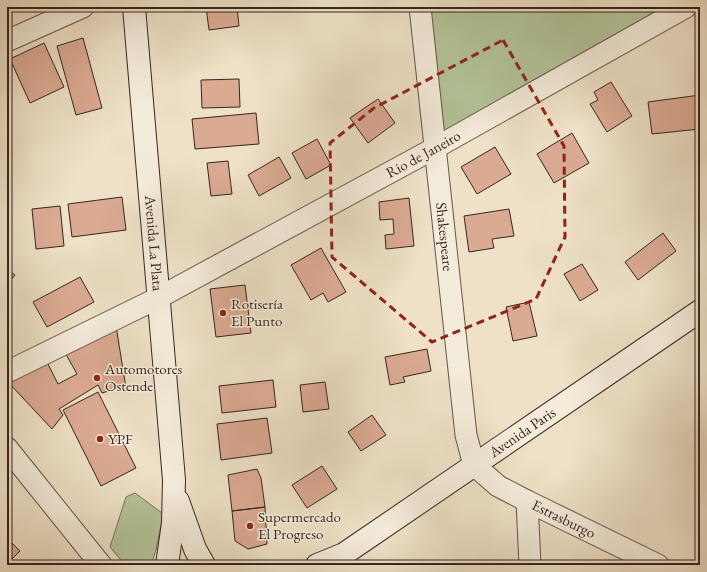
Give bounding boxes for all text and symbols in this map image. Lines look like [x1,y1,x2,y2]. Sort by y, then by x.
street label: Rio de Janeiro [382,126,464,182]
street label: Avenida La Plata [141,193,168,292]
street label: Shakespeare [432,201,458,272]
place label: Rotisería El Punto [231,294,283,330]
marker: Rotisería El Punto [218,308,228,318]
place label: Automotores Ostende [104,359,183,395]
marker: Automotores Ostende [92,373,102,383]
street label: Avenida Paris [484,402,559,462]
place label: YPF [108,429,133,448]
marker: YPF [95,434,105,444]
street label: Estrasburgo [529,495,599,542]
place label: Supermercado El Progreso [258,507,341,543]
marker: Supermercado El Progreso [245,521,255,531]

